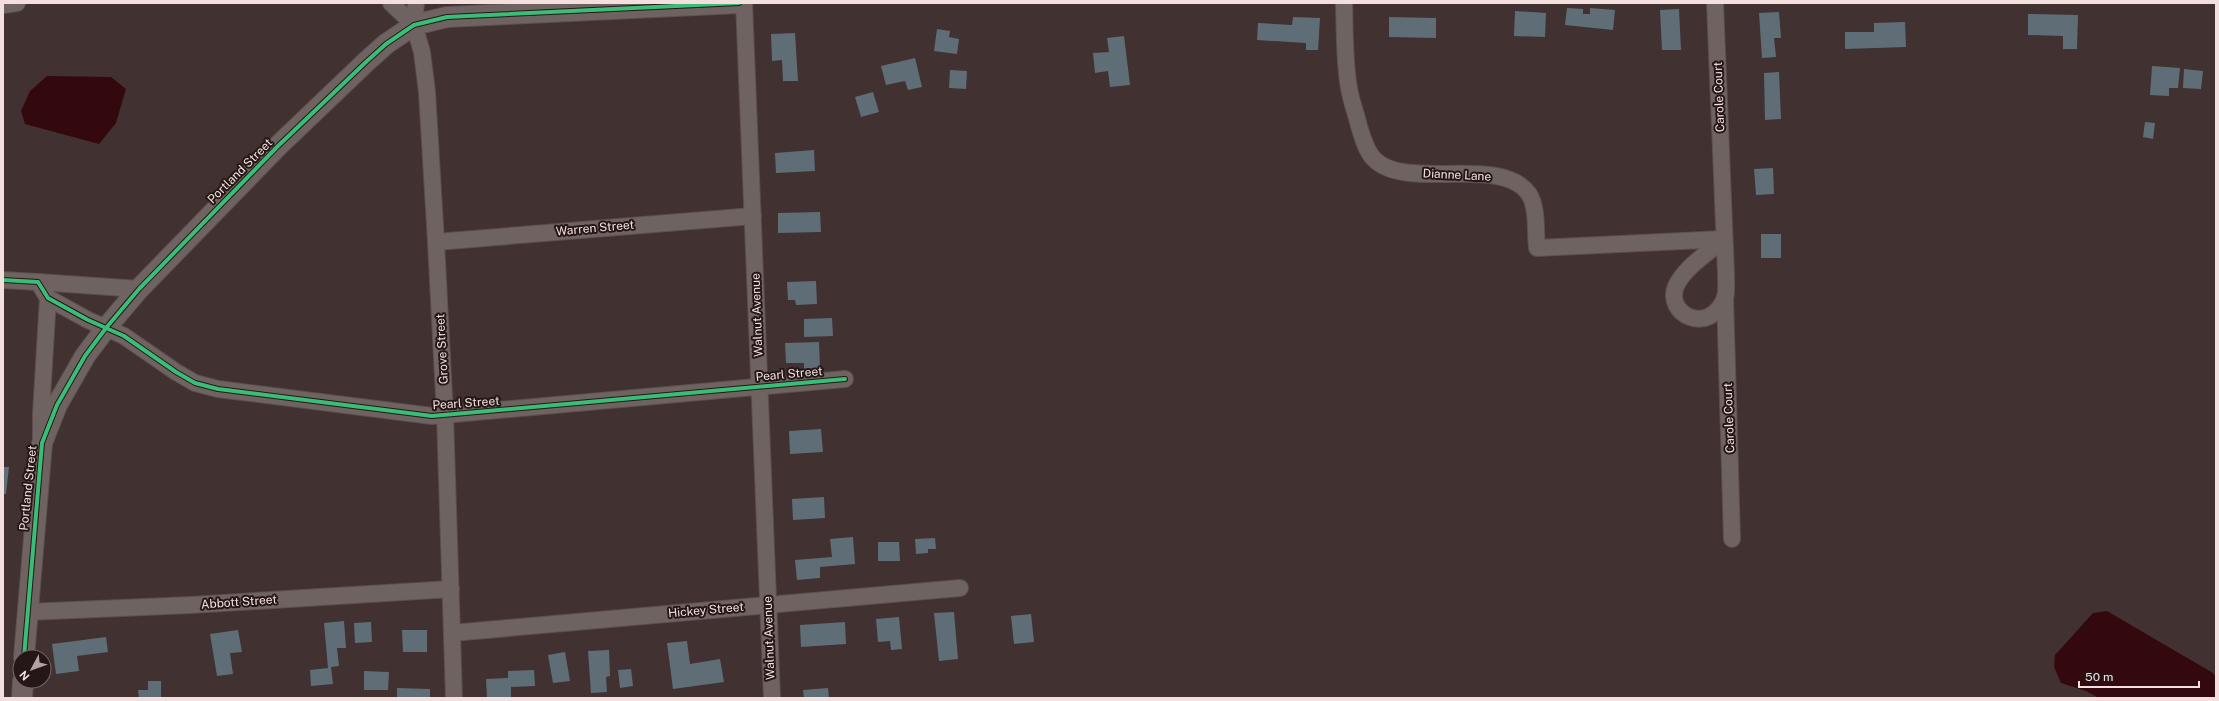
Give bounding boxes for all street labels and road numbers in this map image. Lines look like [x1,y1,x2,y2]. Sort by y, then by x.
street label: Carole Court [1711,61,1727,132]
street label: Portland Street [205,135,276,206]
street label: Dianne Lane [1422,166,1492,184]
street label: Warren Street [555,218,635,238]
street label: Walnut Avenue [749,273,765,357]
street label: Grove Street [433,313,451,385]
street label: Pearl Street [755,364,823,384]
street label: Carole Court [1721,382,1737,453]
street label: Pearl Street [432,394,500,412]
street label: Portland Street [17,444,39,531]
street label: Abbott Street [201,592,278,612]
street label: Walnut Avenue [761,596,777,680]
street label: Hickey Street [667,600,745,620]

